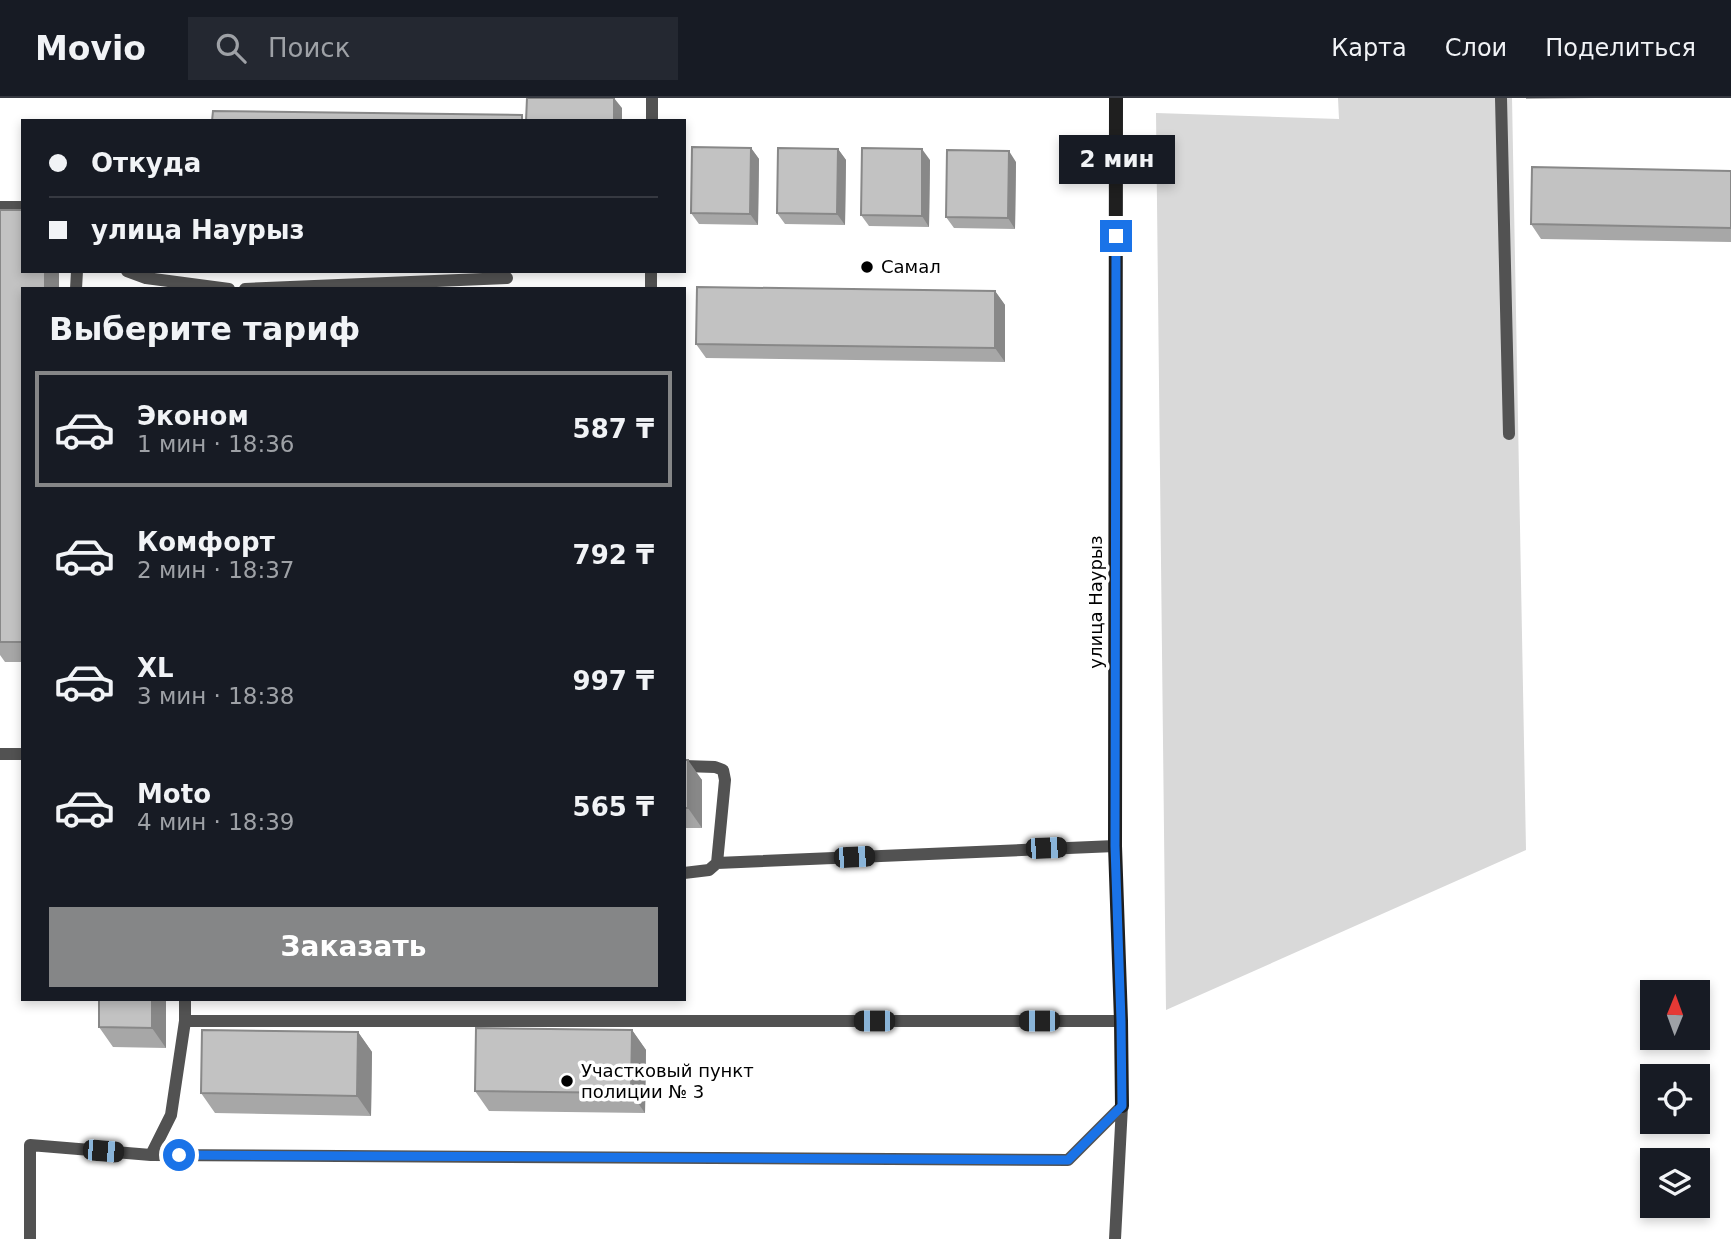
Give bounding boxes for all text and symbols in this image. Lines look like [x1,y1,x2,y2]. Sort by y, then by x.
search box [188,17,678,80]
text: Movio [35,29,146,68]
icon: search [212,29,250,67]
text: Поиск [268,33,350,63]
text: Карта [1331,34,1407,62]
text: Слои [1445,34,1507,62]
text: Поделиться [1545,34,1696,62]
callout: 2 мин [1058,135,1174,184]
text: 2 мин [1080,146,1154,172]
text: Откуда [91,148,201,178]
text: улица Наурыз [91,215,305,245]
route end [1100,220,1132,252]
place label: Самал [881,256,941,277]
marker: Самал [859,259,875,275]
text: Выберите тариф [49,310,360,348]
icon: car [53,398,116,461]
text: Эконом [137,401,249,431]
text: 587 ₸ [573,414,654,444]
text: 1 мин · 18:36 [137,431,295,457]
icon: car [53,524,116,587]
text: Комфорт [137,527,275,557]
street label: улица Наурыз [1085,535,1106,669]
text: 792 ₸ [573,540,654,570]
text: 2 мин · 18:37 [137,557,295,583]
icon: car [53,650,116,713]
text: XL [137,653,174,683]
text: 997 ₸ [573,666,654,696]
text: 3 мин · 18:38 [137,683,295,709]
icon: car [53,776,116,839]
text: Moto [137,779,211,809]
text: 565 ₸ [573,792,654,822]
text: 4 мин · 18:39 [137,809,295,835]
car [1025,837,1068,859]
car [833,845,876,869]
button: Заказать [49,907,658,987]
north arrow [1640,980,1710,1050]
map controls [1640,980,1710,1218]
car [854,1011,896,1032]
car [1019,1011,1061,1032]
place label: Участковый пункт полиции № 3 [581,1060,754,1102]
button: locate [1640,1064,1710,1134]
marker: Участковый пункт полиции № 3 [559,1073,575,1089]
car [82,1139,125,1163]
route start [163,1139,195,1171]
button: layers [1640,1148,1710,1218]

